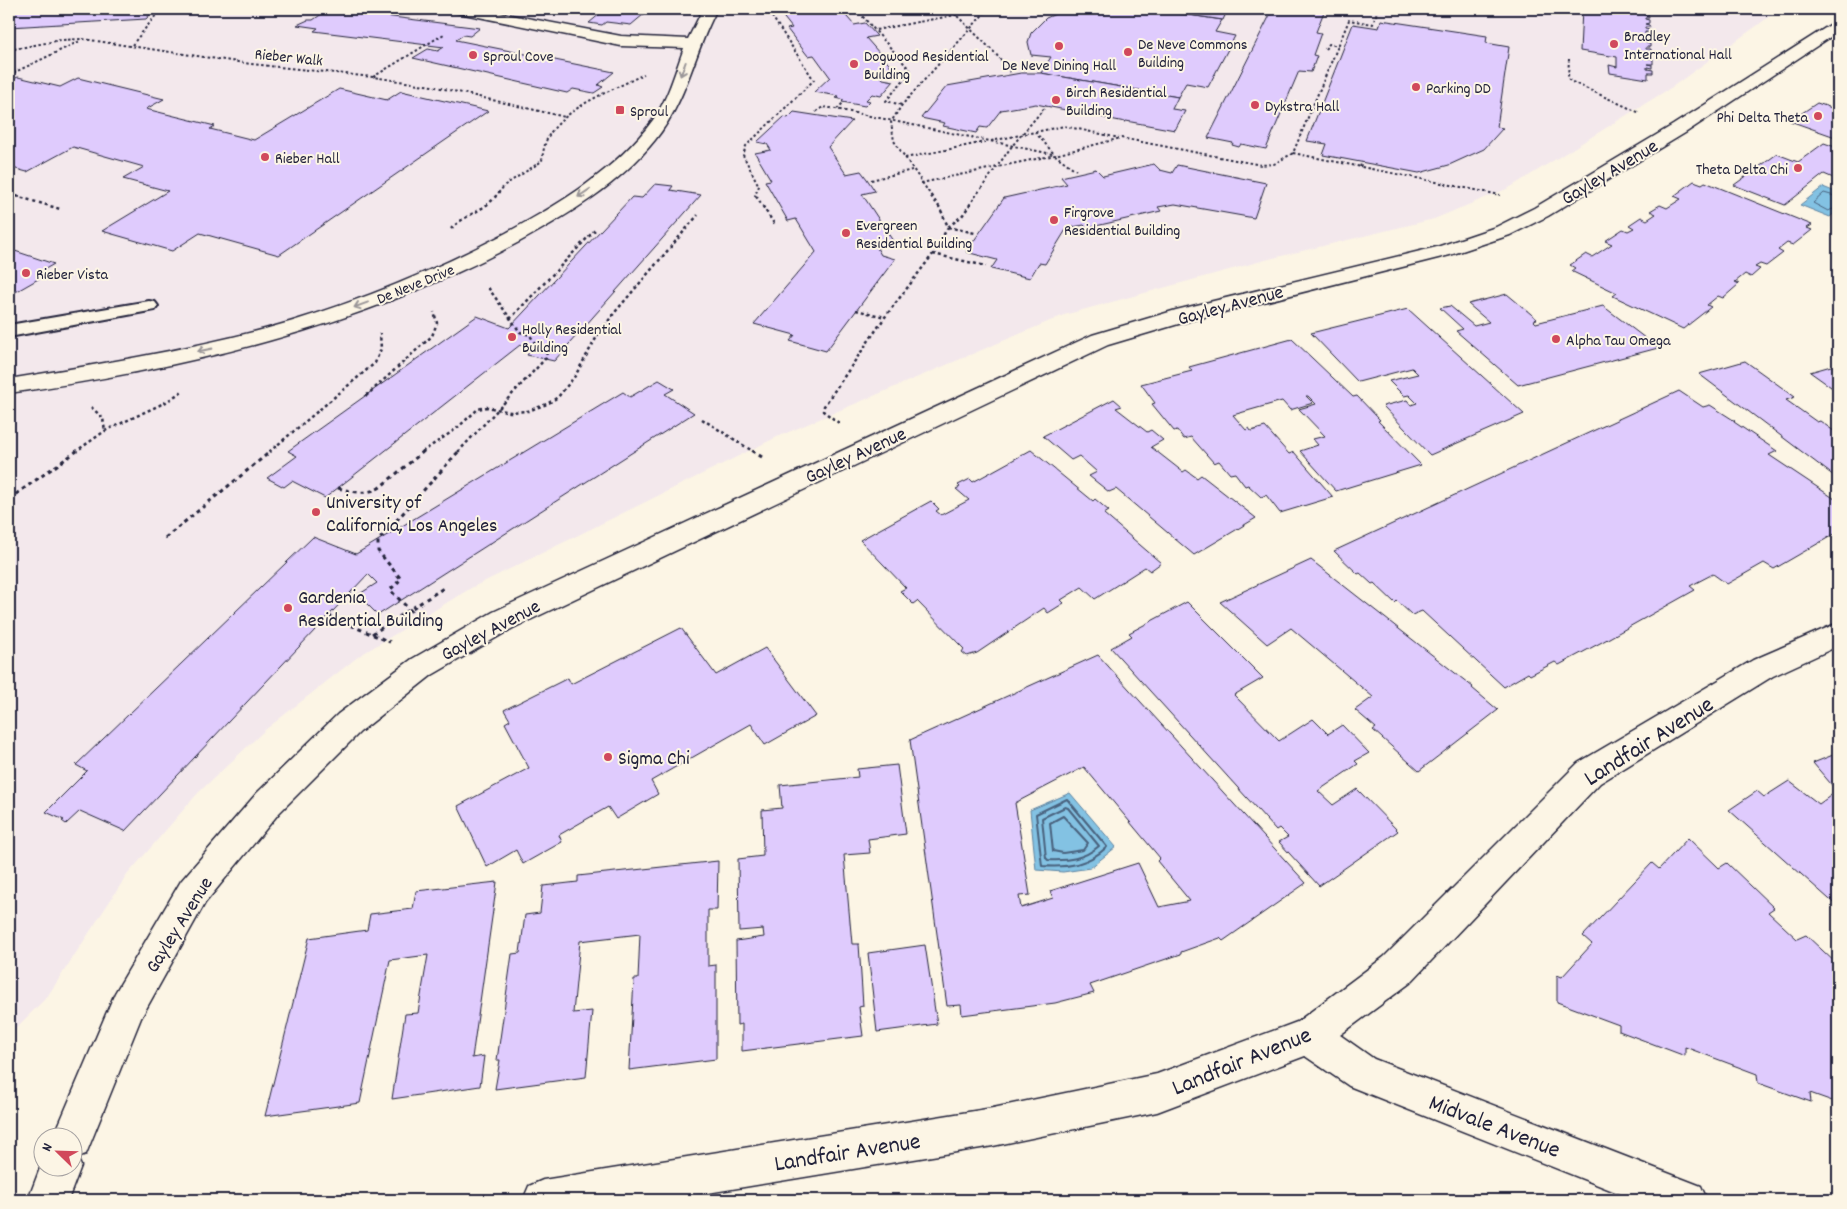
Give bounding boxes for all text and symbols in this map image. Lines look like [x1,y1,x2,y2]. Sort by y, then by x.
place label: Bradley International Hall [1624,26,1732,67]
place label: De Neve Commons Building [1138,34,1248,75]
marker: Bradley International Hall [1608,38,1620,50]
marker: De Neve Dining Hall [1053,40,1065,52]
street label: Rieber Walk [254,43,324,73]
place label: Sproul Cove [483,46,554,69]
place label: Dogwood Residential Building [864,46,989,87]
marker: De Neve Commons Building [1122,46,1134,58]
marker: Sproul Cove [467,49,479,61]
place label: De Neve Dining Hall [1002,55,1116,78]
marker: Dogwood Residential Building [848,58,860,70]
one-way arrow [678,61,687,76]
place label: Parking DD [1426,78,1491,101]
marker: Parking DD [1410,81,1422,93]
place label: Birch Residential Building [1066,82,1167,123]
marker: Birch Residential Building [1050,94,1062,106]
place label: Dykstra Hall [1265,96,1340,119]
marker: Dykstra Hall [1249,99,1261,111]
place label: Sproul [630,101,668,124]
marker: Sproul [614,104,626,116]
place label: Phi Delta Theta [1716,107,1808,130]
marker: Phi Delta Theta [1812,110,1824,122]
street label: Gayley Avenue [1557,134,1664,214]
place label: Rieber Hall [275,148,340,171]
marker: Rieber Hall [259,151,271,163]
place label: Theta Delta Chi [1696,159,1788,182]
marker: Theta Delta Chi [1792,162,1804,174]
one-way arrow [578,188,592,198]
place label: Firgrove Residential Building [1064,202,1180,243]
marker: Firgrove Residential Building [1048,214,1060,226]
place label: Evergreen Residential Building [856,215,972,256]
marker: Evergreen Residential Building [840,227,852,239]
street label: De Neve Drive [374,259,458,311]
place label: Rieber Vista [36,264,109,287]
marker: Rieber Vista [20,267,32,279]
street label: Gayley Avenue [1175,279,1287,334]
one-way arrow [354,301,370,310]
place label: Holly Residential Building [522,319,622,360]
place label: Alpha Tau Omega [1566,330,1671,353]
marker: Holly Residential Building [506,331,518,343]
marker: Alpha Tau Omega [1550,333,1562,345]
one-way arrow [198,346,214,355]
street label: Gayley Avenue [801,421,912,492]
place label: University of California, Los Angeles [326,490,497,541]
marker: University of California, Los Angeles [310,506,322,518]
place label: Gardenia Residential Building [298,585,443,636]
street label: Gayley Avenue [437,594,546,669]
marker: Gardenia Residential Building [282,602,294,614]
street label: Landfair Avenue [1578,689,1721,796]
place label: Sigma Chi [618,746,690,774]
marker: Sigma Chi [602,751,614,763]
street label: Gayley Avenue [140,872,221,979]
street label: Landfair Avenue [1167,1019,1317,1106]
street label: Midvale Avenue [1423,1087,1565,1168]
north arrow [32,1126,82,1176]
street label: Landfair Avenue [772,1126,923,1182]
text: N [37,1141,58,1155]

